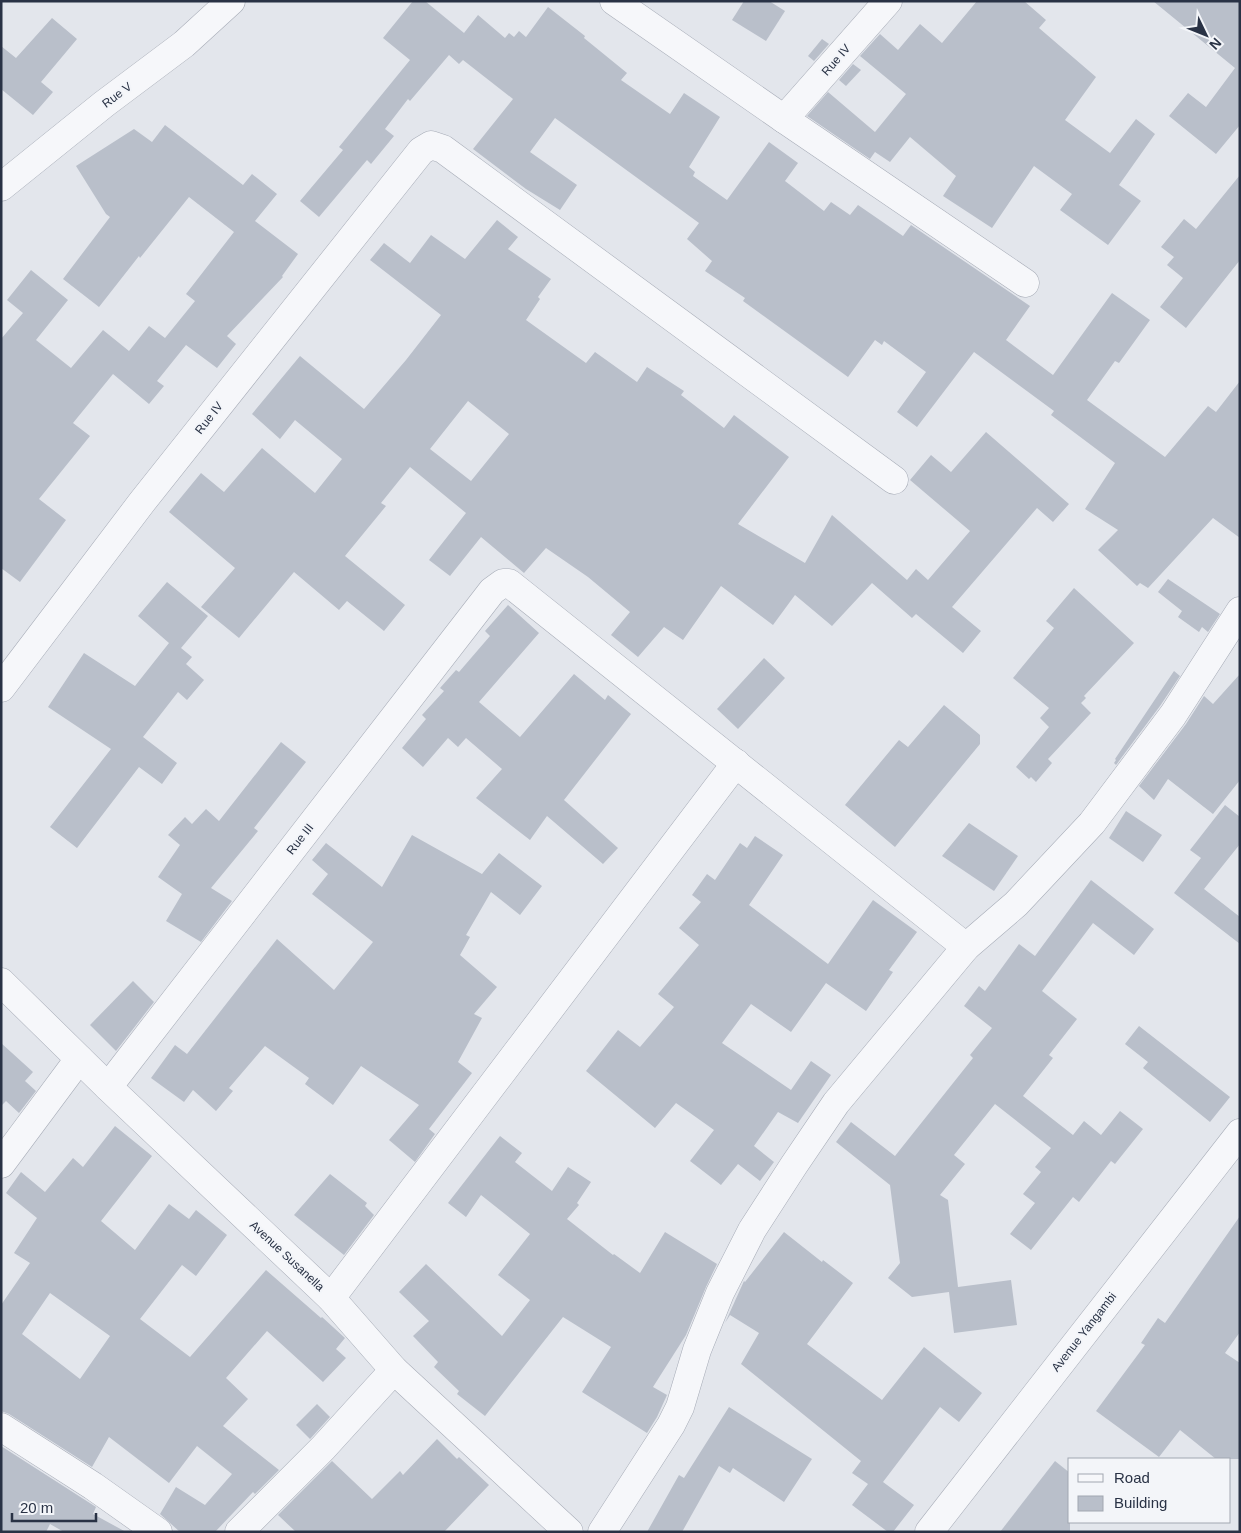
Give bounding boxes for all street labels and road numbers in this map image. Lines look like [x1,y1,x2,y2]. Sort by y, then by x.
street label: Rue IV [819,42,853,78]
street label: Rue V [99,79,135,111]
street label: Rue IV [192,399,226,437]
street label: Rue III [284,821,316,857]
street label: Avenue Susanella [247,1218,327,1294]
street label: Avenue Yangambi [1049,1290,1119,1374]

